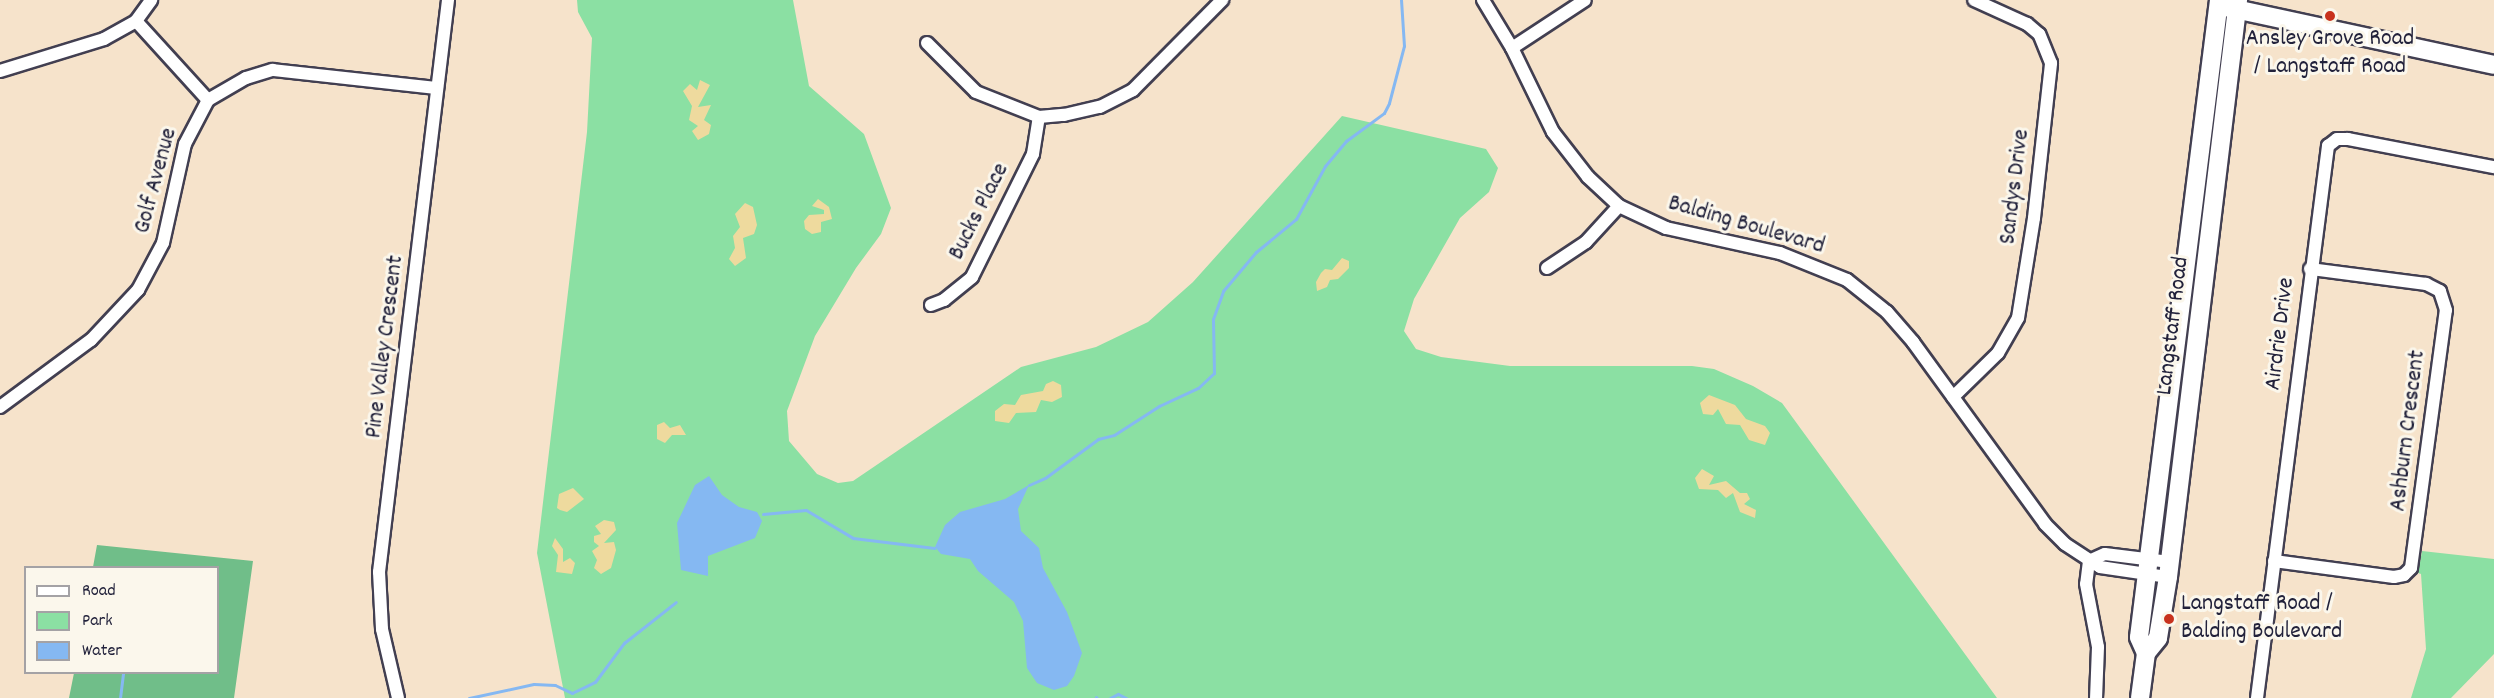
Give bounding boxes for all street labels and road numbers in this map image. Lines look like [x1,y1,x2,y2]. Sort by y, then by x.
street label: Golf Avenue [129,125,185,237]
street label: Sandys Drive [1995,128,2037,246]
street label: Bucks Place [943,159,1017,265]
street label: Balding Boulevard [1665,190,1827,262]
street label: Pine Valley Crescent [360,254,412,440]
street label: Langstaff Road [2151,255,2197,397]
street label: Airdrie Drive [2260,276,2302,392]
street label: Ashburn Crescent [2385,349,2433,513]

